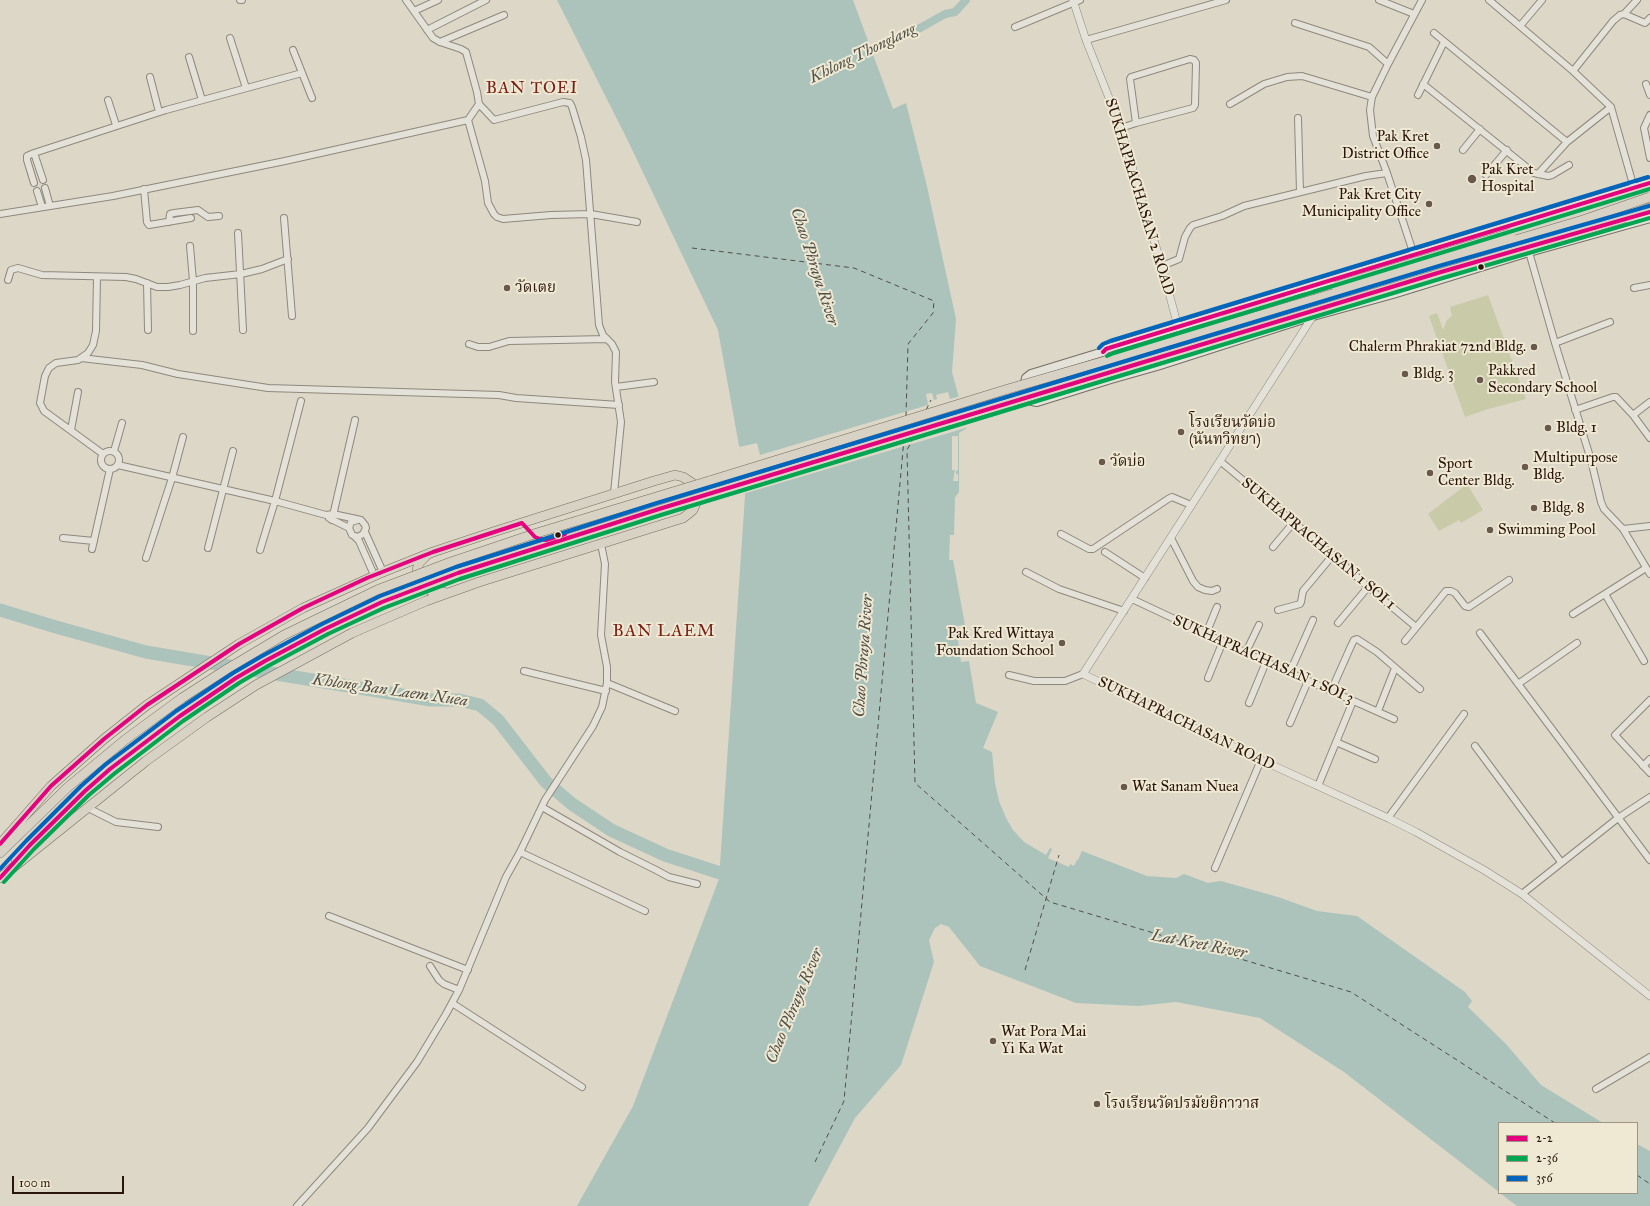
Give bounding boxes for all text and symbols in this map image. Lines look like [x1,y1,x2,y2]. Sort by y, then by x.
water label: Khlong Thonglang [807,20,919,88]
district label: BAN TOEI [486,79,578,99]
street label: SUKHAPRACHASAN 2 ROAD [1100,96,1178,298]
place label: Pak Kret District Office [1342,128,1429,163]
marker: Pak Kret District Office [1432,141,1442,151]
place label: Pak Kret Hospital [1481,161,1534,196]
marker: Pak Kret Hospital [1466,173,1478,185]
place label: Pak Kret City Municipality Office [1302,186,1421,221]
marker: Pak Kret City Municipality Office [1424,199,1434,209]
water label: Chao Phraya River [786,206,842,328]
unlabelled marker [1476,262,1486,272]
place label: วัดเตย [515,279,556,297]
marker: วัดเตย [502,283,512,293]
place label: Chalerm Phrakiat 72nd Bldg. [1349,338,1526,356]
marker: Chalerm Phrakiat 72nd Bldg. [1529,342,1539,352]
place label: Pakkred Secondary School [1488,362,1597,397]
place label: Bldg. 3 [1413,365,1454,383]
marker: Bldg. 3 [1400,369,1410,379]
marker: Pakkred Secondary School [1475,375,1485,385]
place label: โรงเรียนวัดบ่อ (นันทวิทยา) [1189,414,1276,449]
place label: Bldg. 1 [1556,419,1597,437]
marker: Bldg. 1 [1543,423,1553,433]
marker: โรงเรียนวัดบ่อ (นันทวิทยา) [1176,427,1186,437]
place label: Multipurpose Bldg. [1533,449,1618,484]
place label: วัดบ่อ [1110,453,1145,471]
place label: Sport Center Bldg. [1438,455,1515,490]
marker: วัดบ่อ [1097,457,1107,467]
marker: Multipurpose Bldg. [1520,462,1530,472]
marker: Sport Center Bldg. [1425,468,1435,478]
street label: SUKHAPRACHASAN 1 SOI 1 [1237,474,1399,614]
place label: Bldg. 8 [1542,499,1585,517]
marker: Bldg. 8 [1529,503,1539,513]
place label: Swimming Pool [1498,521,1596,539]
marker: Swimming Pool [1485,525,1495,535]
unlabelled marker [553,530,563,540]
water label: Chao Phraya River [850,594,878,718]
street label: SUKHAPRACHASAN 1 SOI 3 [1170,612,1356,708]
district label: BAN LAEM [613,622,715,642]
place label: Pak Kred Wittaya Foundation School [936,625,1054,660]
marker: Pak Kred Wittaya Foundation School [1057,638,1067,648]
water label: Khlong Ban Laem Nuea [311,671,469,711]
street label: SUKHAPRACHASAN ROAD [1095,673,1277,775]
place label: Wat Sanam Nuea [1132,778,1239,796]
marker: Wat Sanam Nuea [1119,782,1129,792]
water label: Lat Kret River [1150,926,1248,964]
water label: Chao Phraya River [762,946,828,1066]
place label: Wat Pora Mai Yi Ka Wat [1001,1023,1086,1058]
marker: Wat Pora Mai Yi Ka Wat [988,1036,998,1046]
place label: โรงเรียนวัดปรมัยยิกาวาส [1105,1095,1259,1113]
marker: โรงเรียนวัดปรมัยยิกาวาส [1092,1099,1102,1109]
legend [1498,1122,1638,1194]
text: 2-2 [1536,1131,1553,1145]
text: 2-36 [1536,1151,1558,1165]
scale bar [14,1168,126,1194]
text: 356 [1536,1171,1553,1185]
text: 100 m [19,1176,50,1190]

